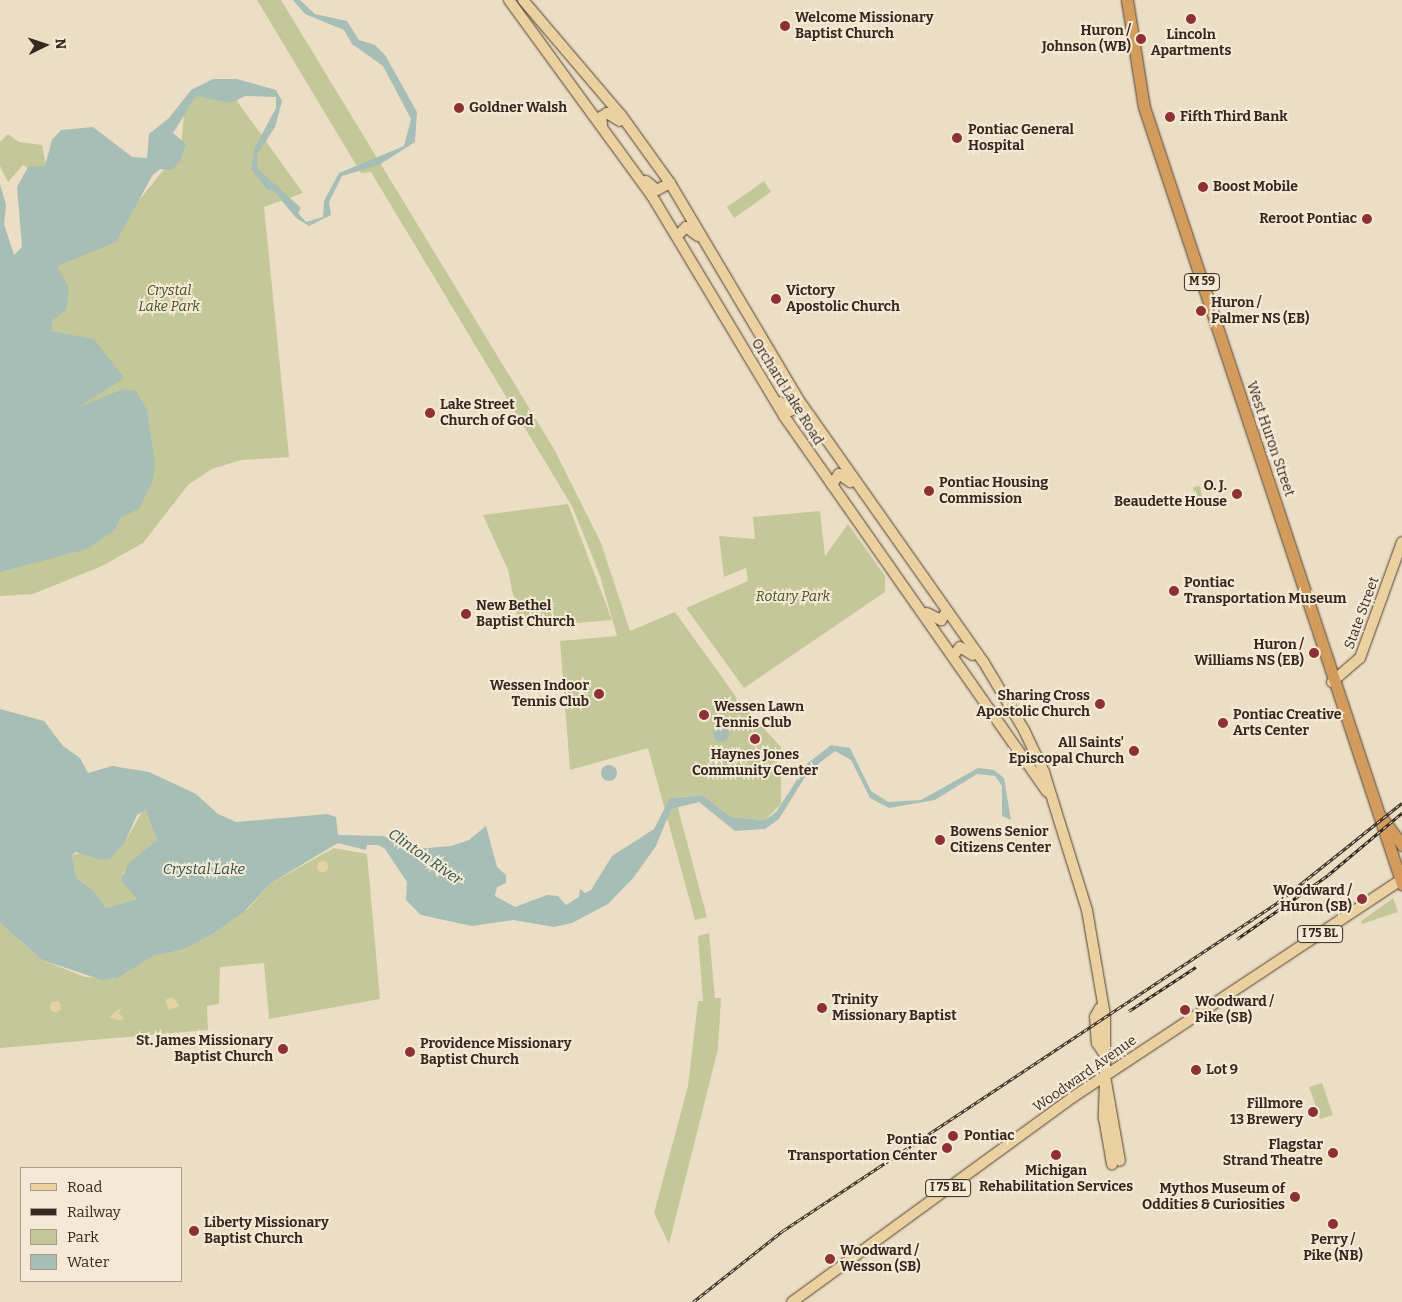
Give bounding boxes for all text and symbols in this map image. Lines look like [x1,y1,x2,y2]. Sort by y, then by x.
place label: Welcome Missionary Baptist Church [795,10,933,42]
marker: Lincoln Apartments [1185,13,1197,25]
north arrow [20,20,70,70]
marker: Welcome Missionary Baptist Church [779,20,791,32]
place label: Huron / Johnson (WB) [1042,23,1131,56]
place label: Lincoln Apartments [1151,27,1231,59]
marker: Huron / Johnson (WB) [1135,33,1147,45]
text: N [52,38,69,50]
place label: Goldner Walsh [469,100,567,116]
marker: Goldner Walsh [453,102,465,114]
place label: Fifth Third Bank [1180,109,1288,125]
marker: Fifth Third Bank [1164,111,1176,123]
place label: Pontiac General Hospital [968,122,1074,154]
marker: Pontiac General Hospital [950,131,964,145]
place label: Boost Mobile [1213,179,1298,195]
marker: Boost Mobile [1197,181,1209,193]
place label: Reroot Pontiac [1259,211,1357,227]
marker: Reroot Pontiac [1361,213,1373,225]
road number: M 59 [1183,272,1221,292]
park label: Crystal Lake Park [138,283,200,316]
place label: Victory Apostolic Church [786,283,900,316]
marker: Victory Apostolic Church [770,293,782,305]
place label: Huron / Palmer NS (EB) [1211,295,1310,328]
marker: Huron / Palmer NS (EB) [1195,305,1207,317]
street label: Orchard Lake Road [747,336,827,448]
street label: West Huron Street [1242,379,1298,499]
place label: Lake Street Church of God [440,397,534,430]
marker: Lake Street Church of God [424,407,436,419]
place label: Pontiac Housing Commission [939,475,1048,508]
place label: O. J. Beaudette House [1114,478,1227,511]
marker: Pontiac Housing Commission [923,485,935,497]
marker: O. J. Beaudette House [1231,488,1243,500]
place label: Pontiac Transportation Museum [1184,575,1346,608]
street label: State Street [1341,575,1383,651]
marker: Pontiac Transportation Museum [1168,585,1180,597]
park label: Rotary Park [756,589,830,605]
place label: New Bethel Baptist Church [476,598,575,630]
marker: New Bethel Baptist Church [460,608,472,620]
place label: Huron / Williams NS (EB) [1194,637,1304,670]
marker: Huron / Williams NS (EB) [1308,647,1320,659]
place label: Wessen Indoor Tennis Club [490,678,589,710]
marker: Wessen Indoor Tennis Club [593,688,605,700]
place label: Sharing Cross Apostolic Church [976,688,1090,720]
marker: Sharing Cross Apostolic Church [1094,698,1106,710]
place label: Wessen Lawn Tennis Club [714,699,804,732]
place label: Pontiac Creative Arts Center [1233,707,1341,740]
marker: Wessen Lawn Tennis Club [698,709,710,721]
marker: Pontiac Creative Arts Center [1217,717,1229,729]
marker: Haynes Jones Community Center [749,733,761,745]
place label: All Saints' Episcopal Church [1009,735,1124,768]
marker: All Saints' Episcopal Church [1128,745,1140,757]
place label: Haynes Jones Community Center [692,747,818,780]
place label: Bowens Senior Citizens Center [950,824,1051,856]
water label: Clinton River [385,825,465,889]
marker: Bowens Senior Citizens Center [934,834,946,846]
water label: Crystal Lake [163,861,245,879]
place label: Woodward / Huron (SB) [1273,883,1352,916]
marker: Woodward / Huron (SB) [1356,893,1368,905]
road number: I 75 BL [1296,924,1344,944]
place label: Trinity Missionary Baptist [832,992,957,1024]
place label: Woodward / Pike (SB) [1195,994,1274,1026]
marker: Trinity Missionary Baptist [816,1002,828,1014]
marker: Woodward / Pike (SB) [1179,1004,1191,1016]
street label: Woodward Avenue [1030,1032,1140,1116]
place label: St. James Missionary Baptist Church [136,1033,273,1066]
place label: Providence Missionary Baptist Church [420,1036,572,1068]
marker: St. James Missionary Baptist Church [277,1043,289,1055]
marker: Providence Missionary Baptist Church [404,1046,416,1058]
place label: Lot 9 [1206,1062,1238,1078]
marker: Lot 9 [1190,1064,1202,1076]
place label: Fillmore 13 Brewery [1230,1096,1303,1128]
marker: Fillmore 13 Brewery [1307,1106,1319,1118]
place label: Pontiac [964,1128,1014,1144]
marker: Pontiac [946,1129,960,1143]
place label: Pontiac Transportation Center [788,1132,937,1164]
place label: Flagstar Strand Theatre [1223,1137,1323,1170]
marker: Pontiac Transportation Center [941,1142,953,1154]
marker: Flagstar Strand Theatre [1327,1147,1339,1159]
marker: Michigan Rehabilitation Services [1050,1149,1062,1161]
place label: Michigan Rehabilitation Services [979,1163,1133,1196]
legend [20,1167,182,1282]
text: Road [67,1178,102,1196]
road number: I 75 BL [924,1178,972,1198]
place label: Mythos Museum of Oddities & Curiosities [1142,1181,1285,1214]
marker: Mythos Museum of Oddities & Curiosities [1289,1191,1301,1203]
text: Railway [67,1203,121,1221]
place label: Liberty Missionary Baptist Church [204,1215,329,1248]
marker: Perry / Pike (NB) [1327,1218,1339,1230]
marker: Liberty Missionary Baptist Church [188,1225,200,1237]
text: Park [67,1228,99,1246]
place label: Perry / Pike (NB) [1303,1232,1363,1264]
place label: Woodward / Wesson (SB) [840,1243,921,1276]
text: Water [67,1253,109,1271]
marker: Woodward / Wesson (SB) [824,1253,836,1265]

